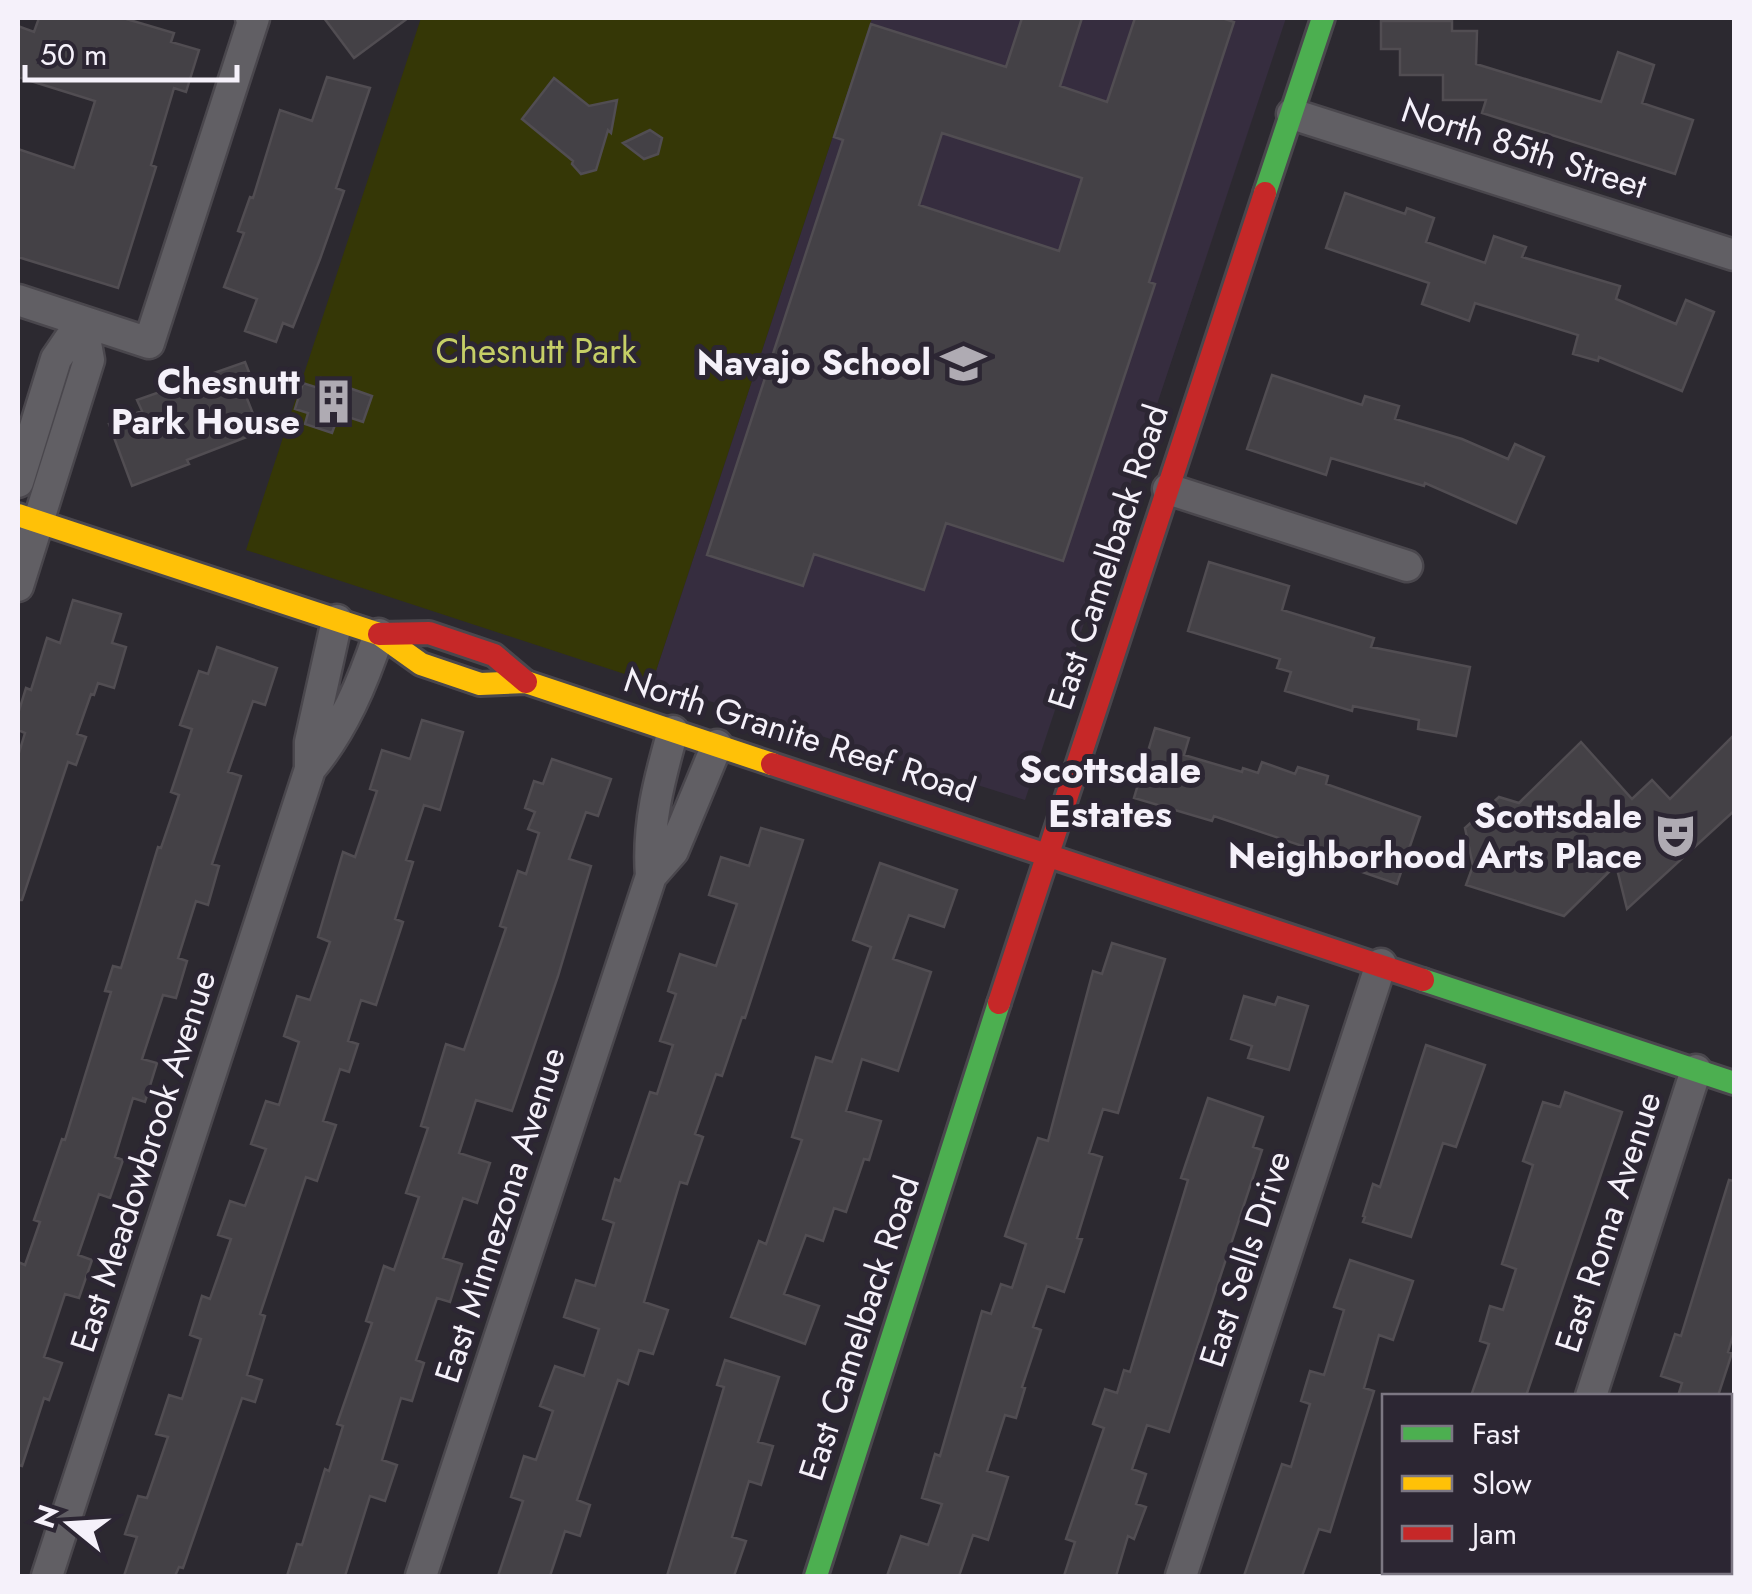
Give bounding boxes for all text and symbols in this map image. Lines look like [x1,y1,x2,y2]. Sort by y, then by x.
scale bar [25,20,238,82]
text: 50 m [40,33,107,76]
street label: North 85th Street [1395,85,1654,211]
park label: Chesnutt Park [436,326,637,376]
place label: Navajo School [697,338,931,388]
school or university icon: Navajo School [940,339,988,387]
place label: Chesnutt Park House [111,357,300,447]
building icon: Chesnutt Park House [309,378,357,426]
street label: East Camelback Road [1035,398,1181,716]
street label: North Granite Reef Road [617,654,983,816]
district label: Scottsdale Estates [1019,742,1201,841]
place label: Scottsdale Neighborhood Arts Place [1228,791,1642,881]
theatre icon: Scottsdale Neighborhood Arts Place [1651,812,1699,860]
street label: East Meadowbrook Avenue [58,963,228,1359]
street label: East Minnezona Avenue [422,1041,578,1389]
street label: East Roma Avenue [1542,1085,1674,1359]
street label: East Sells Drive [1186,1144,1304,1374]
street label: East Camelback Road [786,1169,932,1487]
legend [1382,1394,1732,1574]
text: Fast [1472,1412,1521,1455]
text: Slow [1472,1462,1532,1505]
north arrow [20,1474,120,1574]
text: N [24,1500,70,1533]
text: Jam [1468,1512,1517,1555]

